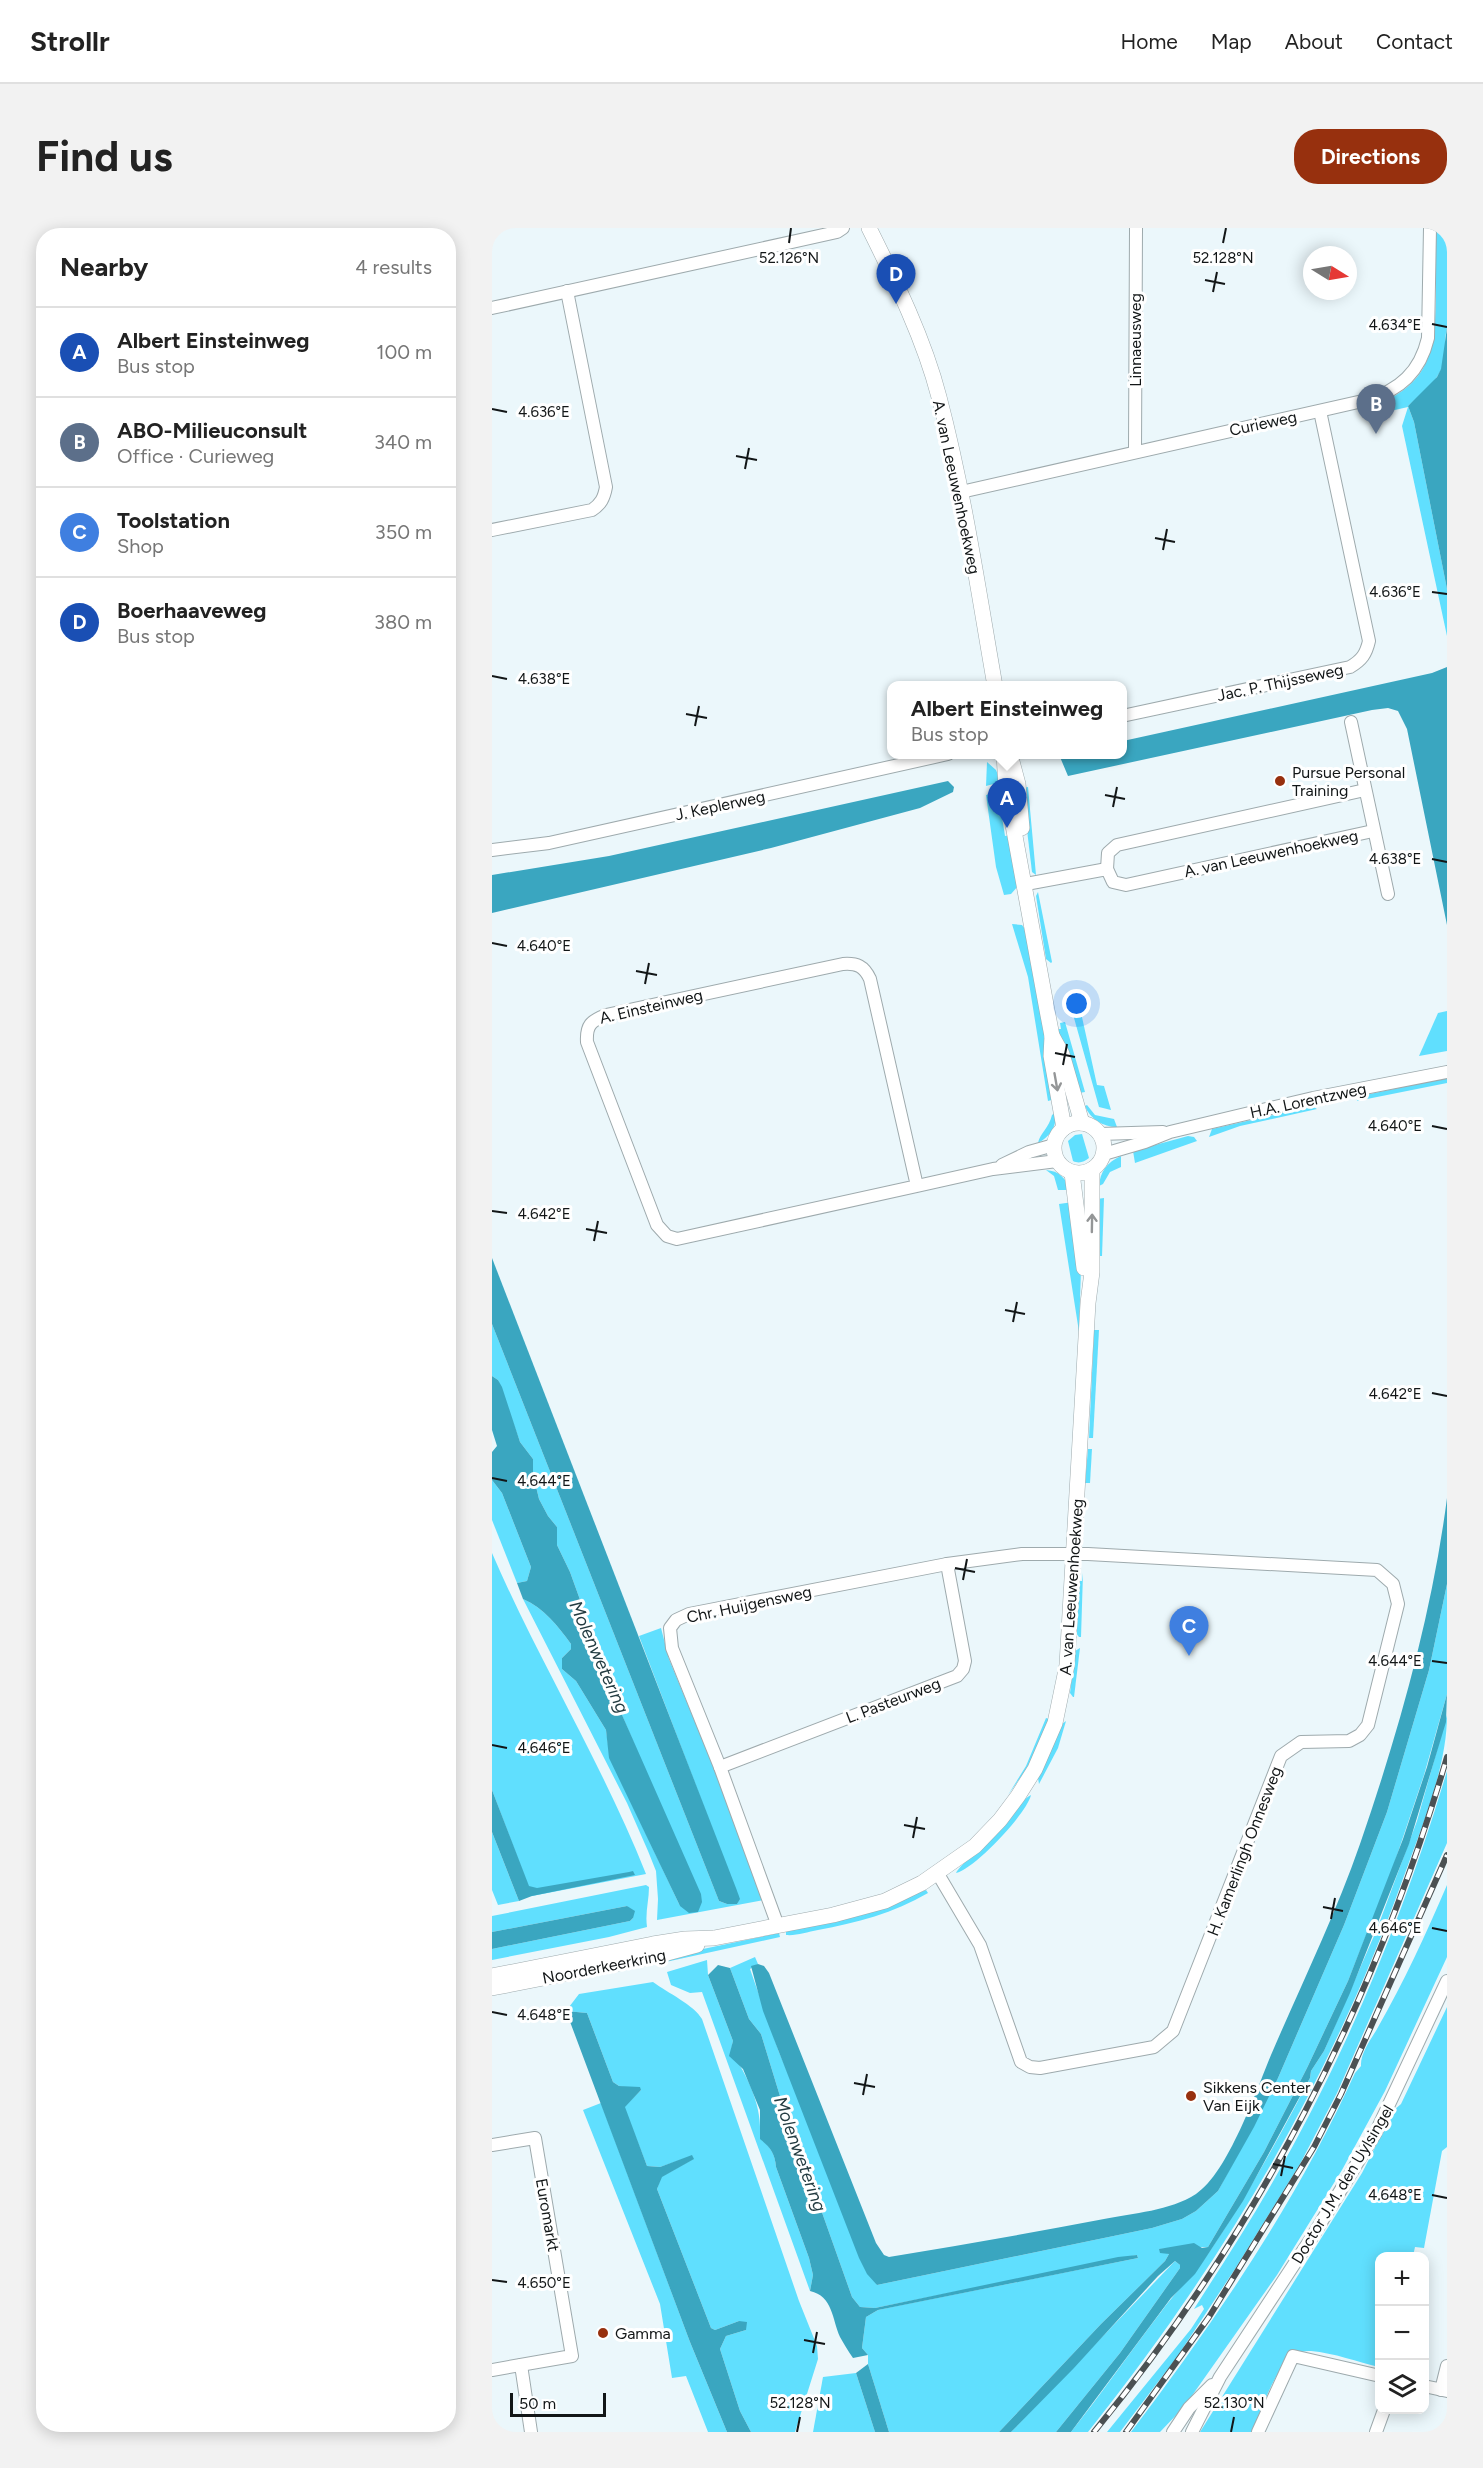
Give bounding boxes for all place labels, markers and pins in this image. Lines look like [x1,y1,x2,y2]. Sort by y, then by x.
pin: D [876,254,916,304]
pin: B [1356,384,1396,434]
place label: Pursue Personal Training [1292,763,1405,800]
marker: Pursue Personal Training [1273,774,1287,788]
pin: A [988,778,1026,828]
pin: C [1170,1606,1208,1656]
place label: Sikkens Center Van Eijk [1203,2078,1311,2115]
marker: Sikkens Center Van Eijk [1184,2089,1198,2103]
place label: Gamma [615,2324,671,2343]
marker: Gamma [596,2326,610,2340]

